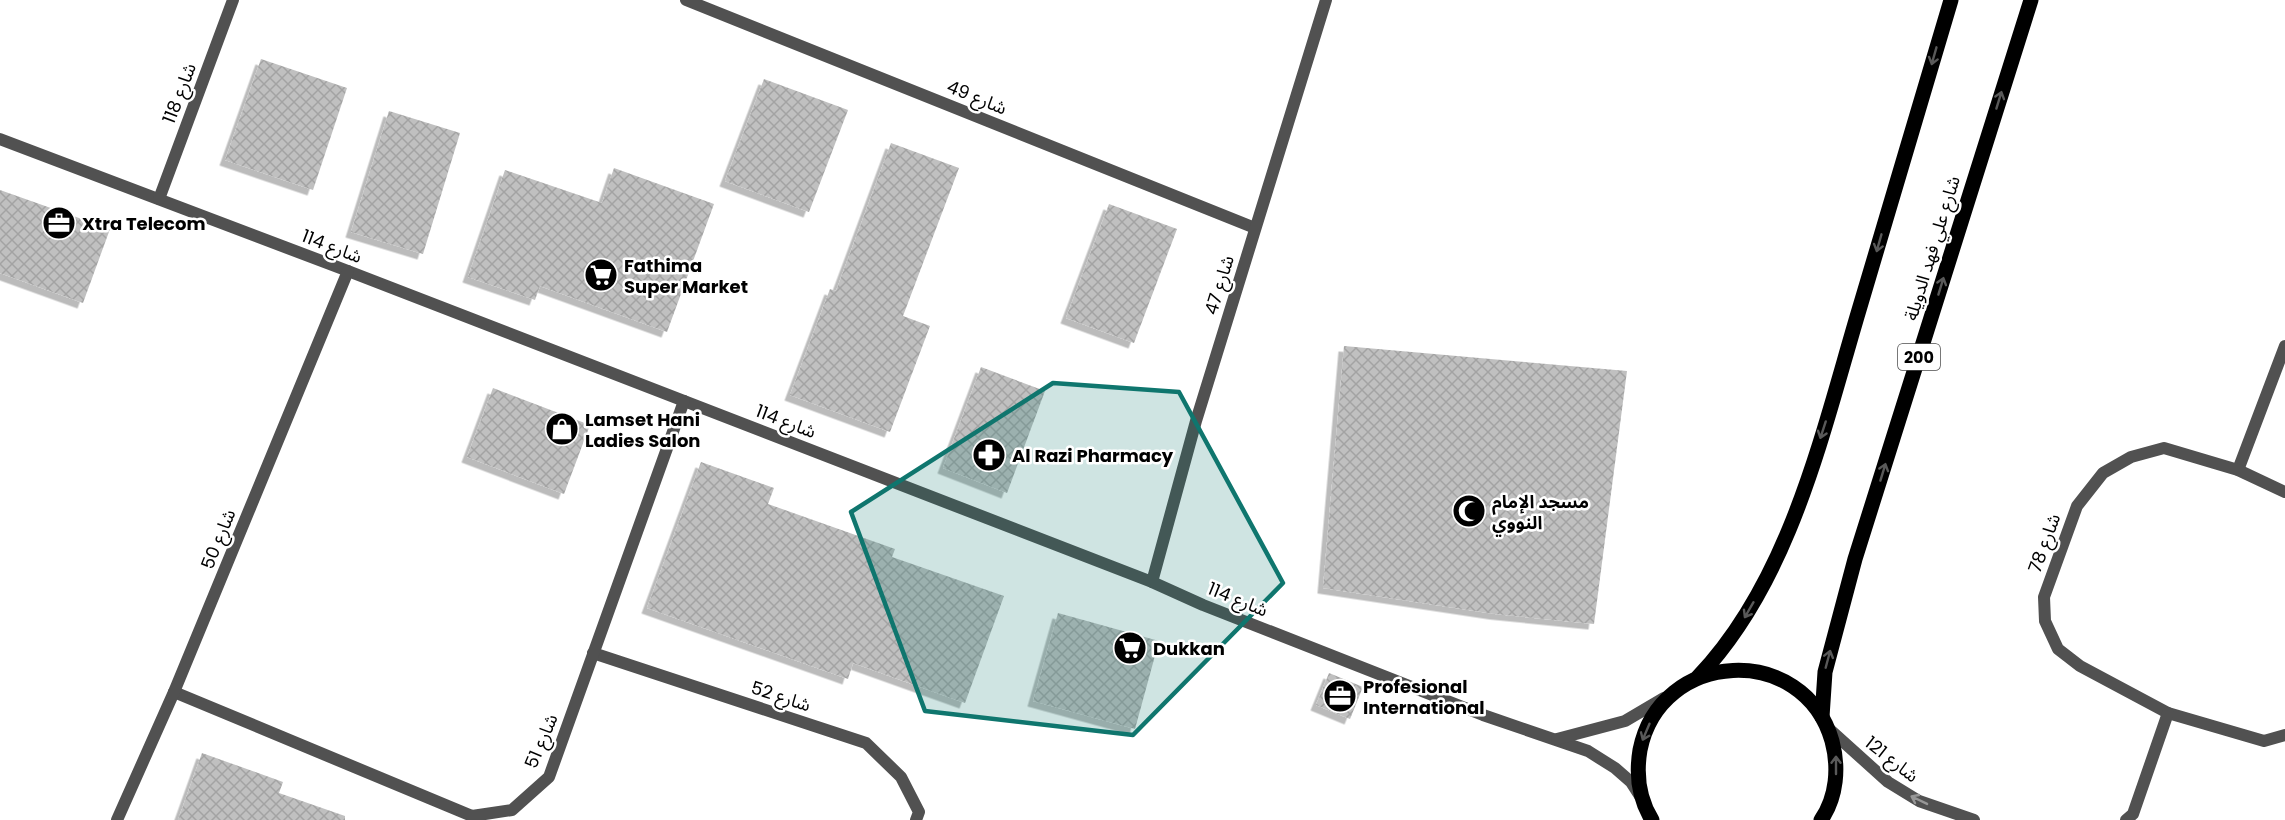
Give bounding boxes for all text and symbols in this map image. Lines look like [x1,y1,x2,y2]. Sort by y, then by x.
one-way arrow [1928,46,1939,65]
street label: شارع 118 [156,59,204,128]
street label: شارع 49 [943,74,1011,122]
one-way arrow [1994,91,2005,110]
street label: شارع علي فهد الدويلة [1898,173,1968,324]
office icon: Xtra Telecom [41,205,77,241]
place label: Xtra Telecom [82,211,205,236]
street label: شارع 114 [298,223,366,271]
one-way arrow [1873,233,1884,252]
street label: شارع 47 [1198,252,1242,318]
place label: Fathima Super Market [624,253,748,299]
supermarket icon: Fathima Super Market [583,257,619,293]
one-way arrow [1936,277,1947,296]
road number: 200 [1898,344,1940,370]
street label: شارع 114 [752,398,820,446]
place label: Lamset Hani Ladies Salon [585,407,701,453]
shop icon: Lamset Hani Ladies Salon [544,411,580,447]
one-way arrow [1817,420,1828,439]
pharmacy icon: Al Razi Pharmacy [971,437,1007,473]
place label: Al Razi Pharmacy [1012,443,1174,468]
one-way arrow [1878,463,1889,482]
place label: مسجد الإمام النووي [1492,489,1589,537]
mosque icon: مسجد الإمام النووي [1451,493,1487,529]
street label: شارع 50 [195,505,243,573]
street label: شارع 78 [2022,510,2068,577]
street label: شارع 114 [1203,576,1272,624]
one-way arrow [1743,601,1755,618]
supermarket icon: Dukkan [1112,630,1148,666]
place label: Dukkan [1153,636,1225,661]
one-way arrow [1823,650,1835,669]
place label: Profesional International [1363,674,1485,720]
street label: شارع 52 [747,675,814,719]
office icon: Profesional International [1322,678,1358,714]
street label: شارع 51 [518,710,565,773]
one-way arrow [1640,722,1651,740]
street label: شارع 121 [1859,730,1924,789]
one-way arrow [1830,755,1842,775]
one-way arrow [1910,794,1928,805]

